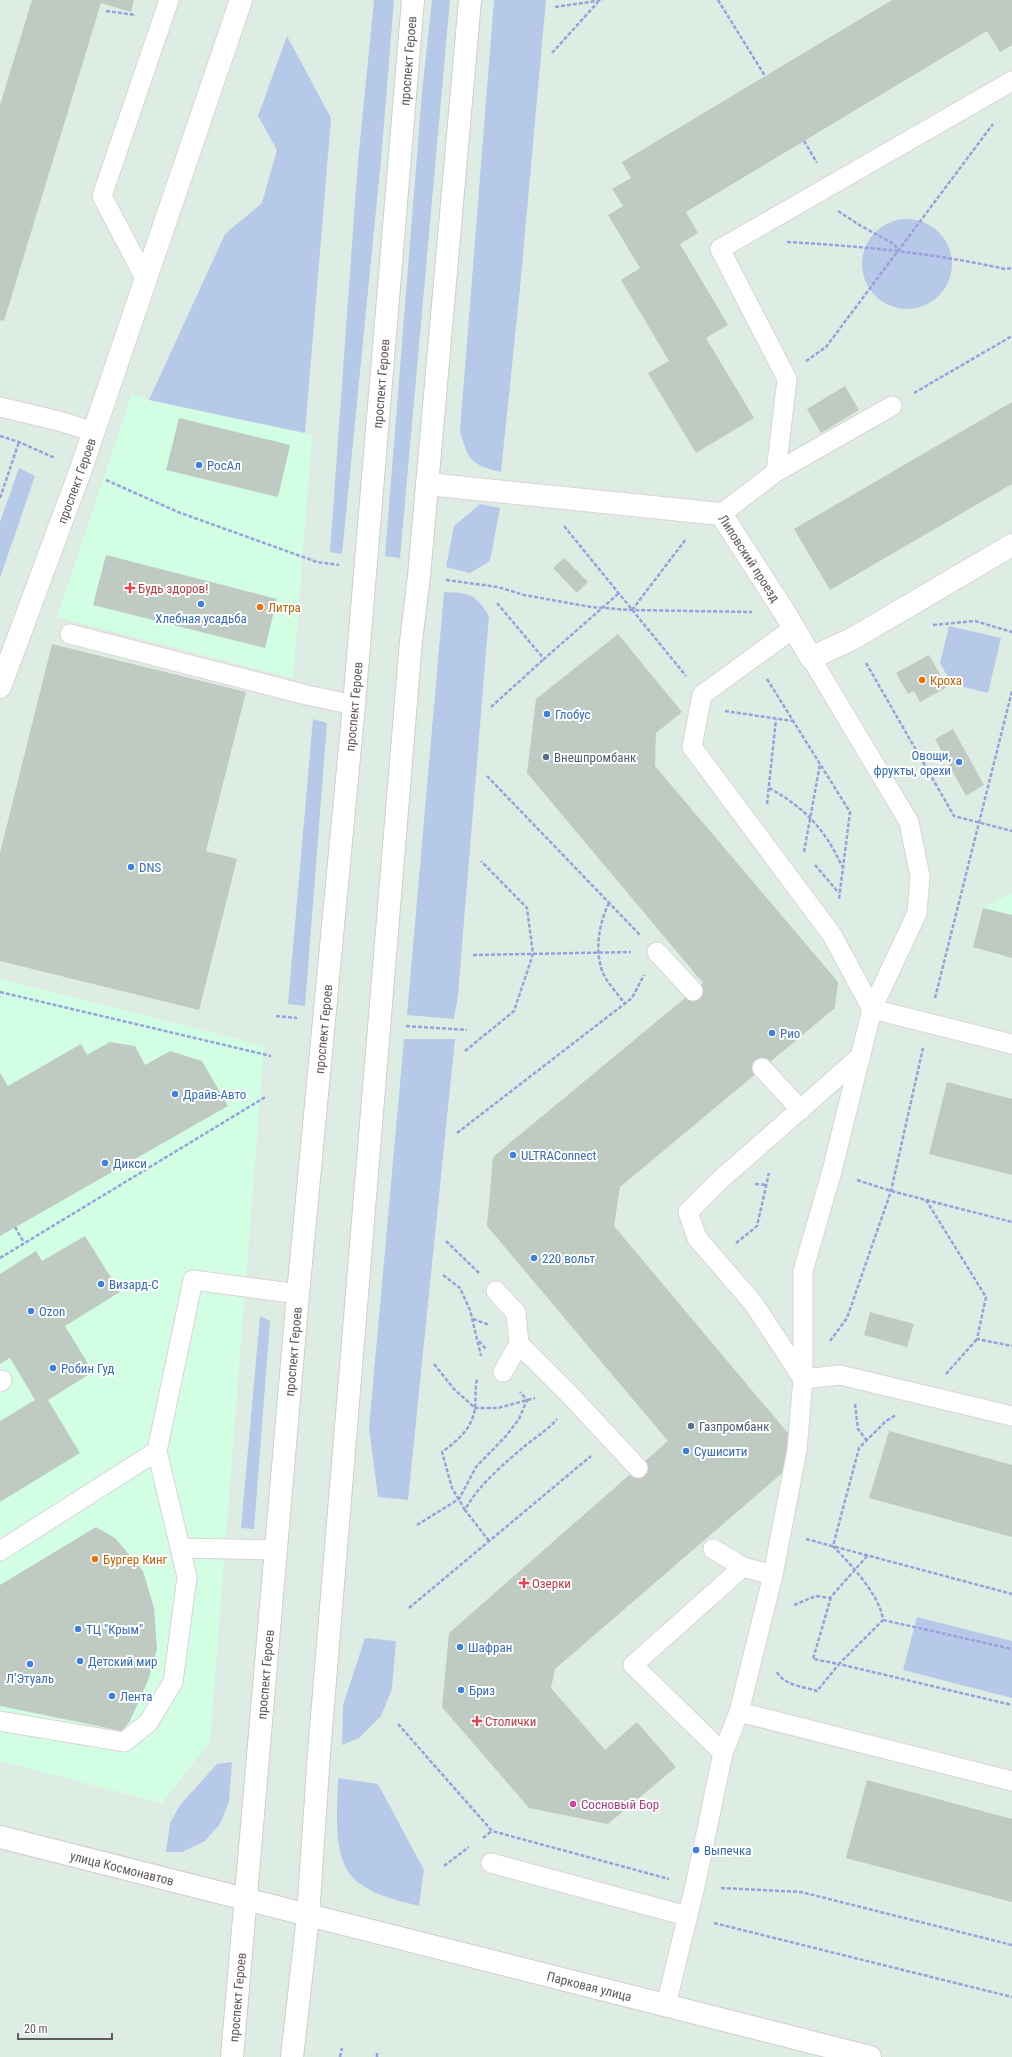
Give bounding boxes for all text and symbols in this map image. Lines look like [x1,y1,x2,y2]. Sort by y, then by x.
street label: проспект Героев [397,15,419,106]
street label: проспект Героев [370,338,392,429]
street label: проспект Героев [54,436,99,526]
place label: РосАл [207,458,241,473]
marker: РосАл [194,460,204,470]
street label: Липовский проезд [716,511,783,605]
place label: Будь здоров! [138,581,208,596]
marker: Будь здоров! [125,583,135,593]
marker: Хлебная усадьба [196,599,206,609]
place label: Литра [268,600,301,615]
marker: Литра [255,602,265,612]
place label: Хлебная усадьба [155,611,247,626]
street label: проспект Героев [342,661,365,752]
place label: Кроха [930,673,962,688]
marker: Кроха [917,675,927,685]
place label: Глобус [555,707,591,722]
marker: Глобус [542,709,552,719]
place label: Овощи, фрукты, орехи [874,748,951,778]
place label: Внешпромбанк [554,750,637,765]
marker: Внешпромбанк [541,752,551,762]
marker: Овощи, фрукты, орехи [954,757,964,767]
place label: DNS [139,860,161,875]
marker: DNS [126,862,136,872]
street label: проспект Героев [311,984,335,1075]
place label: Рио [780,1026,800,1041]
marker: Рио [767,1028,777,1038]
place label: Драйв-Авто [183,1087,246,1102]
marker: Драйв-Авто [170,1089,180,1099]
place label: ULTRAConnect [521,1148,596,1163]
marker: ULTRAConnect [508,1150,518,1160]
place label: Дикси [113,1156,147,1171]
marker: Дикси [100,1158,110,1168]
place label: 220 вольт [542,1251,596,1266]
marker: 220 вольт [529,1253,539,1263]
place label: Визард-С [109,1277,159,1292]
marker: Визард-С [96,1279,106,1289]
place label: Ozon [39,1304,65,1319]
marker: Ozon [26,1306,36,1316]
street label: проспект Героев [282,1306,304,1397]
place label: Робин Гуд [61,1361,115,1376]
marker: Робин Гуд [48,1363,58,1373]
place label: Газпромбанк [699,1419,770,1434]
marker: Газпромбанк [686,1421,696,1431]
place label: Сушисити [694,1444,747,1459]
marker: Сушисити [681,1446,691,1456]
place label: Бургер Кинг [103,1552,168,1567]
marker: Бургер Кинг [90,1554,100,1564]
place label: Озерки [532,1576,571,1591]
marker: Озерки [519,1578,529,1588]
place label: ТЦ "Крым" [86,1622,143,1637]
marker: ТЦ "Крым" [73,1624,83,1634]
street label: проспект Героев [254,1629,276,1720]
place label: Шафран [468,1640,512,1655]
marker: Шафран [455,1642,465,1652]
place label: Детский мир [88,1654,158,1669]
marker: Детский мир [75,1656,85,1666]
marker: Л’Этуаль [25,1659,35,1669]
place label: Л’Этуаль [6,1671,54,1686]
place label: Бриз [469,1683,495,1698]
marker: Бриз [456,1685,466,1695]
place label: Лента [120,1689,152,1704]
marker: Лента [107,1691,117,1701]
place label: Столички [485,1714,536,1729]
marker: Столички [472,1716,482,1726]
place label: Сосновый Бор [581,1797,659,1812]
marker: Сосновый Бор [568,1799,578,1809]
place label: Выпечка [704,1843,751,1858]
marker: Выпечка [691,1845,701,1855]
street label: улица Космонавтов [69,1848,176,1888]
street label: проспект Героев [226,1952,249,2043]
street label: Парковая улица [545,1968,633,2004]
scale bar [18,2015,112,2041]
text: 20 m [24,2022,48,2036]

